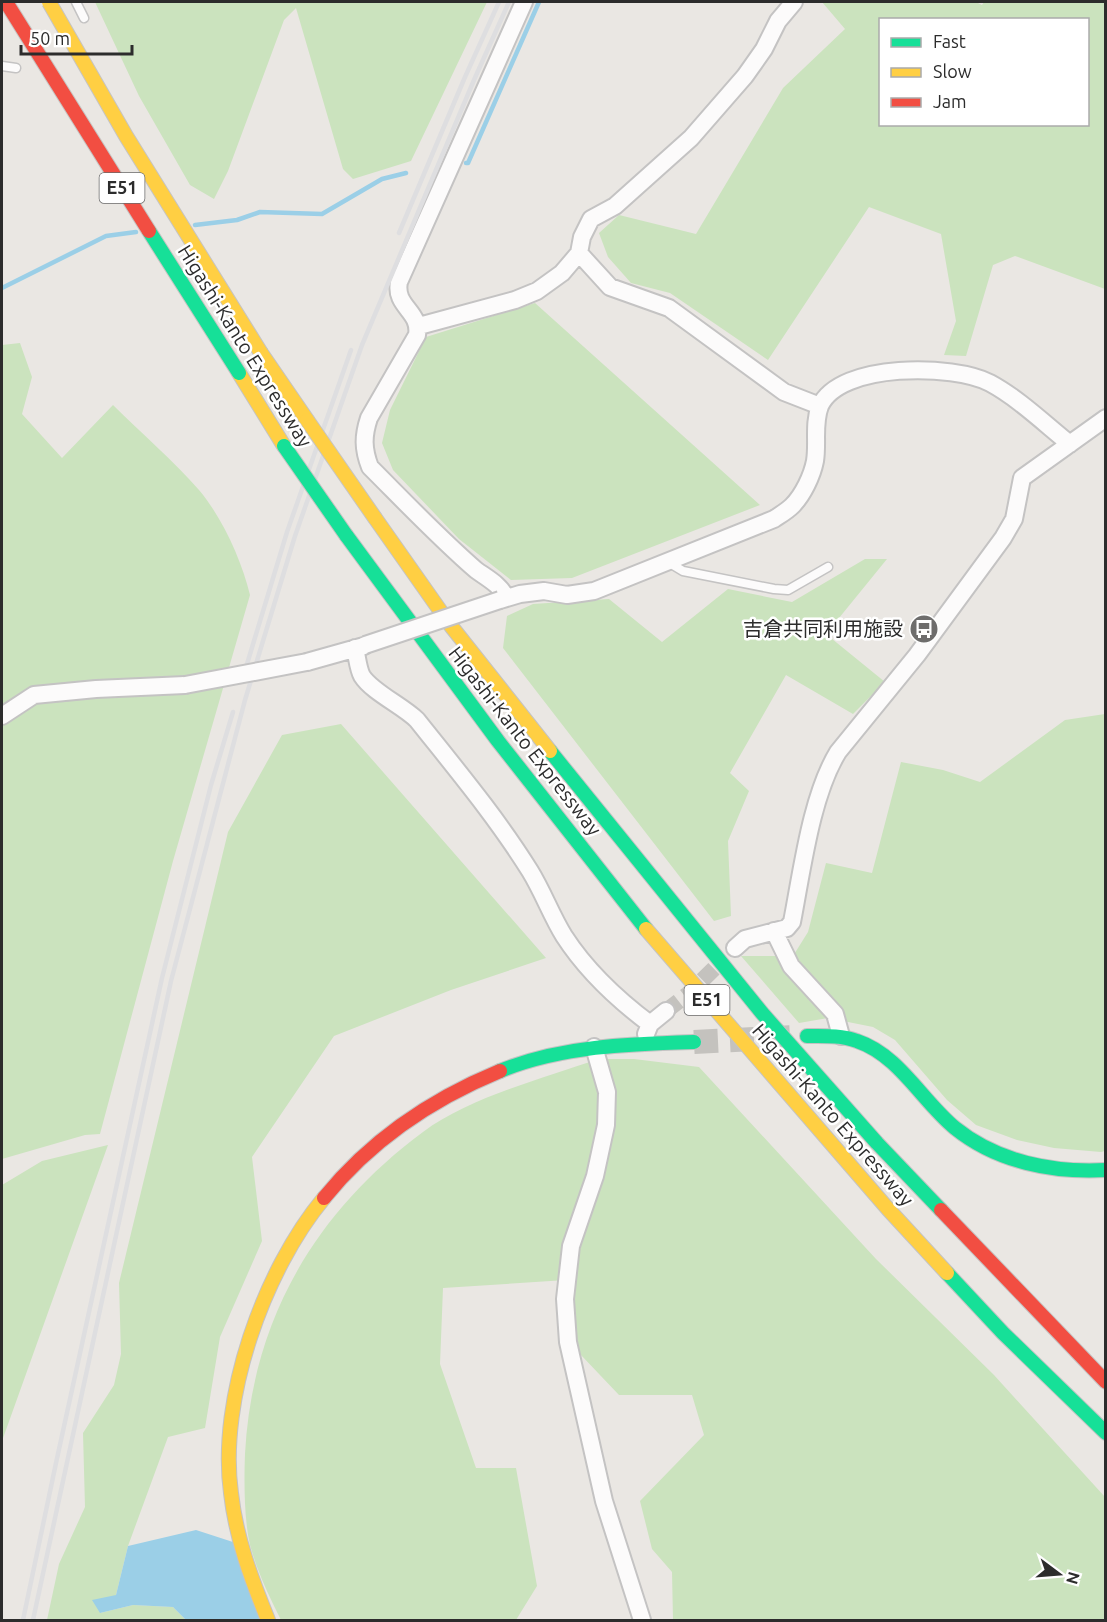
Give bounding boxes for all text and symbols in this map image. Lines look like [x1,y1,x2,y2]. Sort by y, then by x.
scale bar [21,18,132,56]
legend [879,18,1089,126]
text: 50 m [30,28,70,48]
text: Fast [933,31,966,51]
text: Slow [933,61,972,81]
text: Jam [933,91,967,111]
road number: E51 [100,173,144,203]
street label: Higashi-Kanto Expressway [174,240,317,451]
bus stop icon: 吉倉共同利用施設 [908,613,940,645]
place label: 吉倉共同利用施設 [743,617,903,640]
street label: Higashi-Kanto Expressway [444,641,607,840]
road number: E51 [684,985,730,1015]
street label: Higashi-Kanto Expressway [748,1019,919,1211]
north arrow [1029,1544,1089,1604]
text: N [1063,1570,1084,1586]

